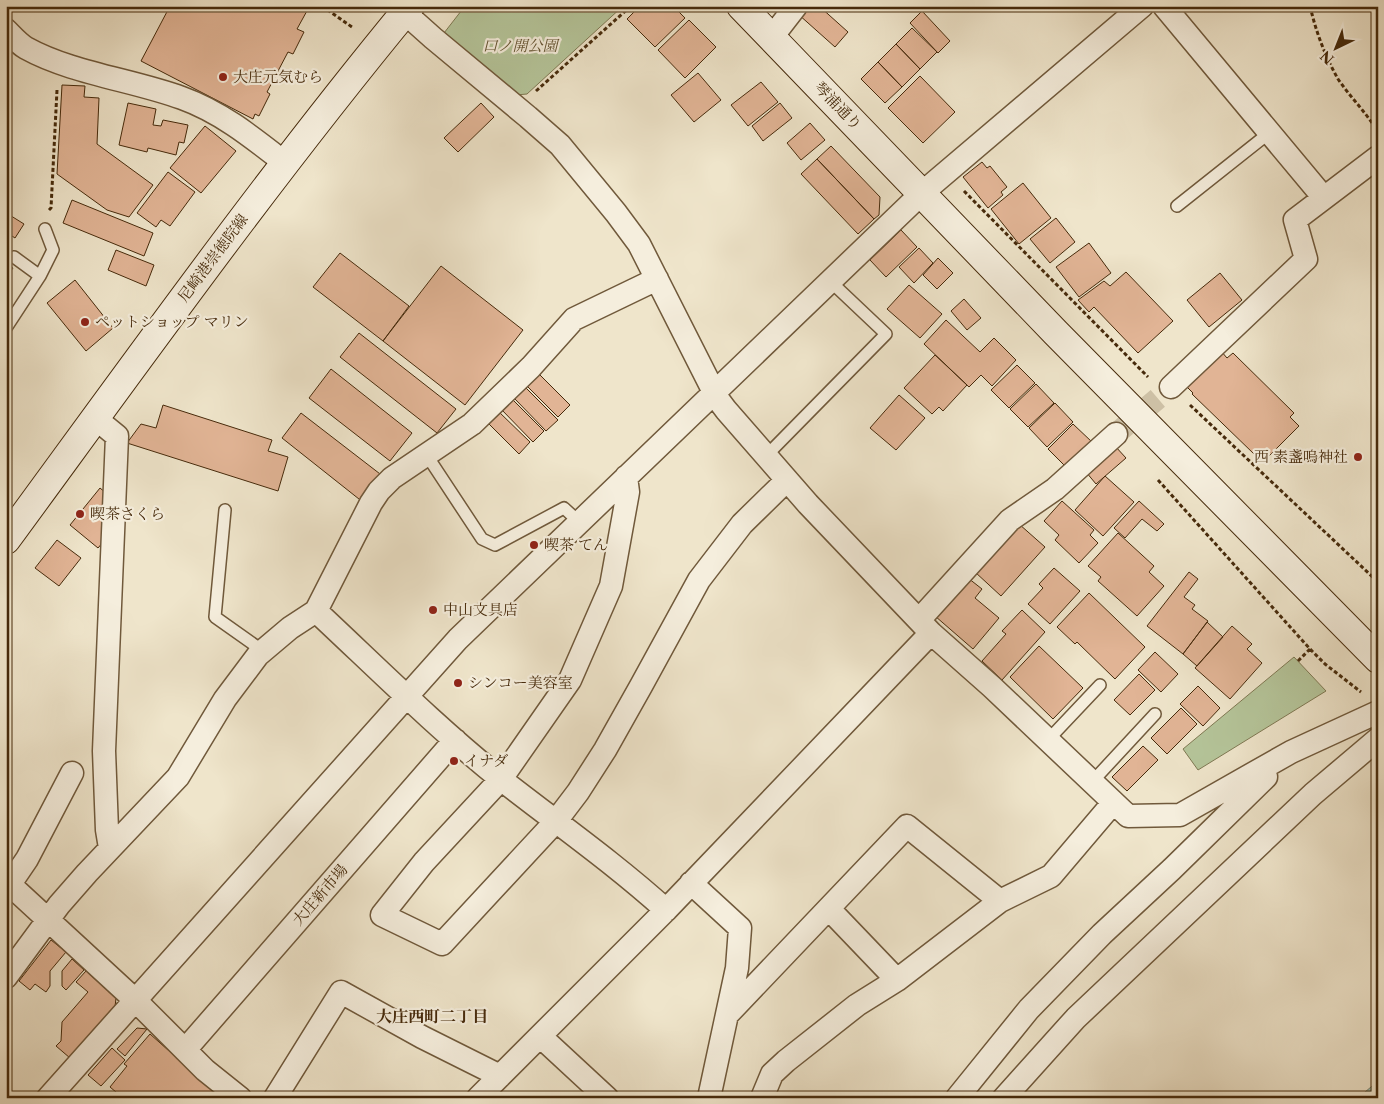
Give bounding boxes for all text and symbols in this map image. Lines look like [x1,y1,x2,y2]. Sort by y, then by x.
north arrow [1312,22,1362,72]
park label: 口ノ開公園 [482,36,560,55]
text: N [1317,47,1338,68]
place label: 大庄元気むら [233,67,323,86]
marker: 大庄元気むら [217,71,229,83]
street label: 琴浦通り [811,77,866,134]
street label: 尼崎港崇徳院線 [173,210,252,305]
place label: ペットショップ マリン [95,312,249,331]
marker: ペットショップ マリン [79,316,91,328]
place label: 西 素盞嗚神社 [1254,447,1348,466]
marker: 西 素盞嗚神社 [1352,451,1364,463]
place label: 喫茶さくら [90,504,165,523]
marker: 喫茶さくら [74,508,86,520]
place label: 喫茶 てん [544,535,608,554]
marker: 喫茶 てん [528,539,540,551]
place label: 中山文具店 [443,600,518,619]
marker: 中山文具店 [427,604,439,616]
place label: シンコー美容室 [468,673,573,692]
marker: シンコー美容室 [452,677,464,689]
place label: イナダ [464,751,508,770]
marker: イナダ [448,755,460,767]
street label: 大庄新市場 [288,860,351,929]
district label: 大庄西町二丁目 [376,1006,488,1026]

